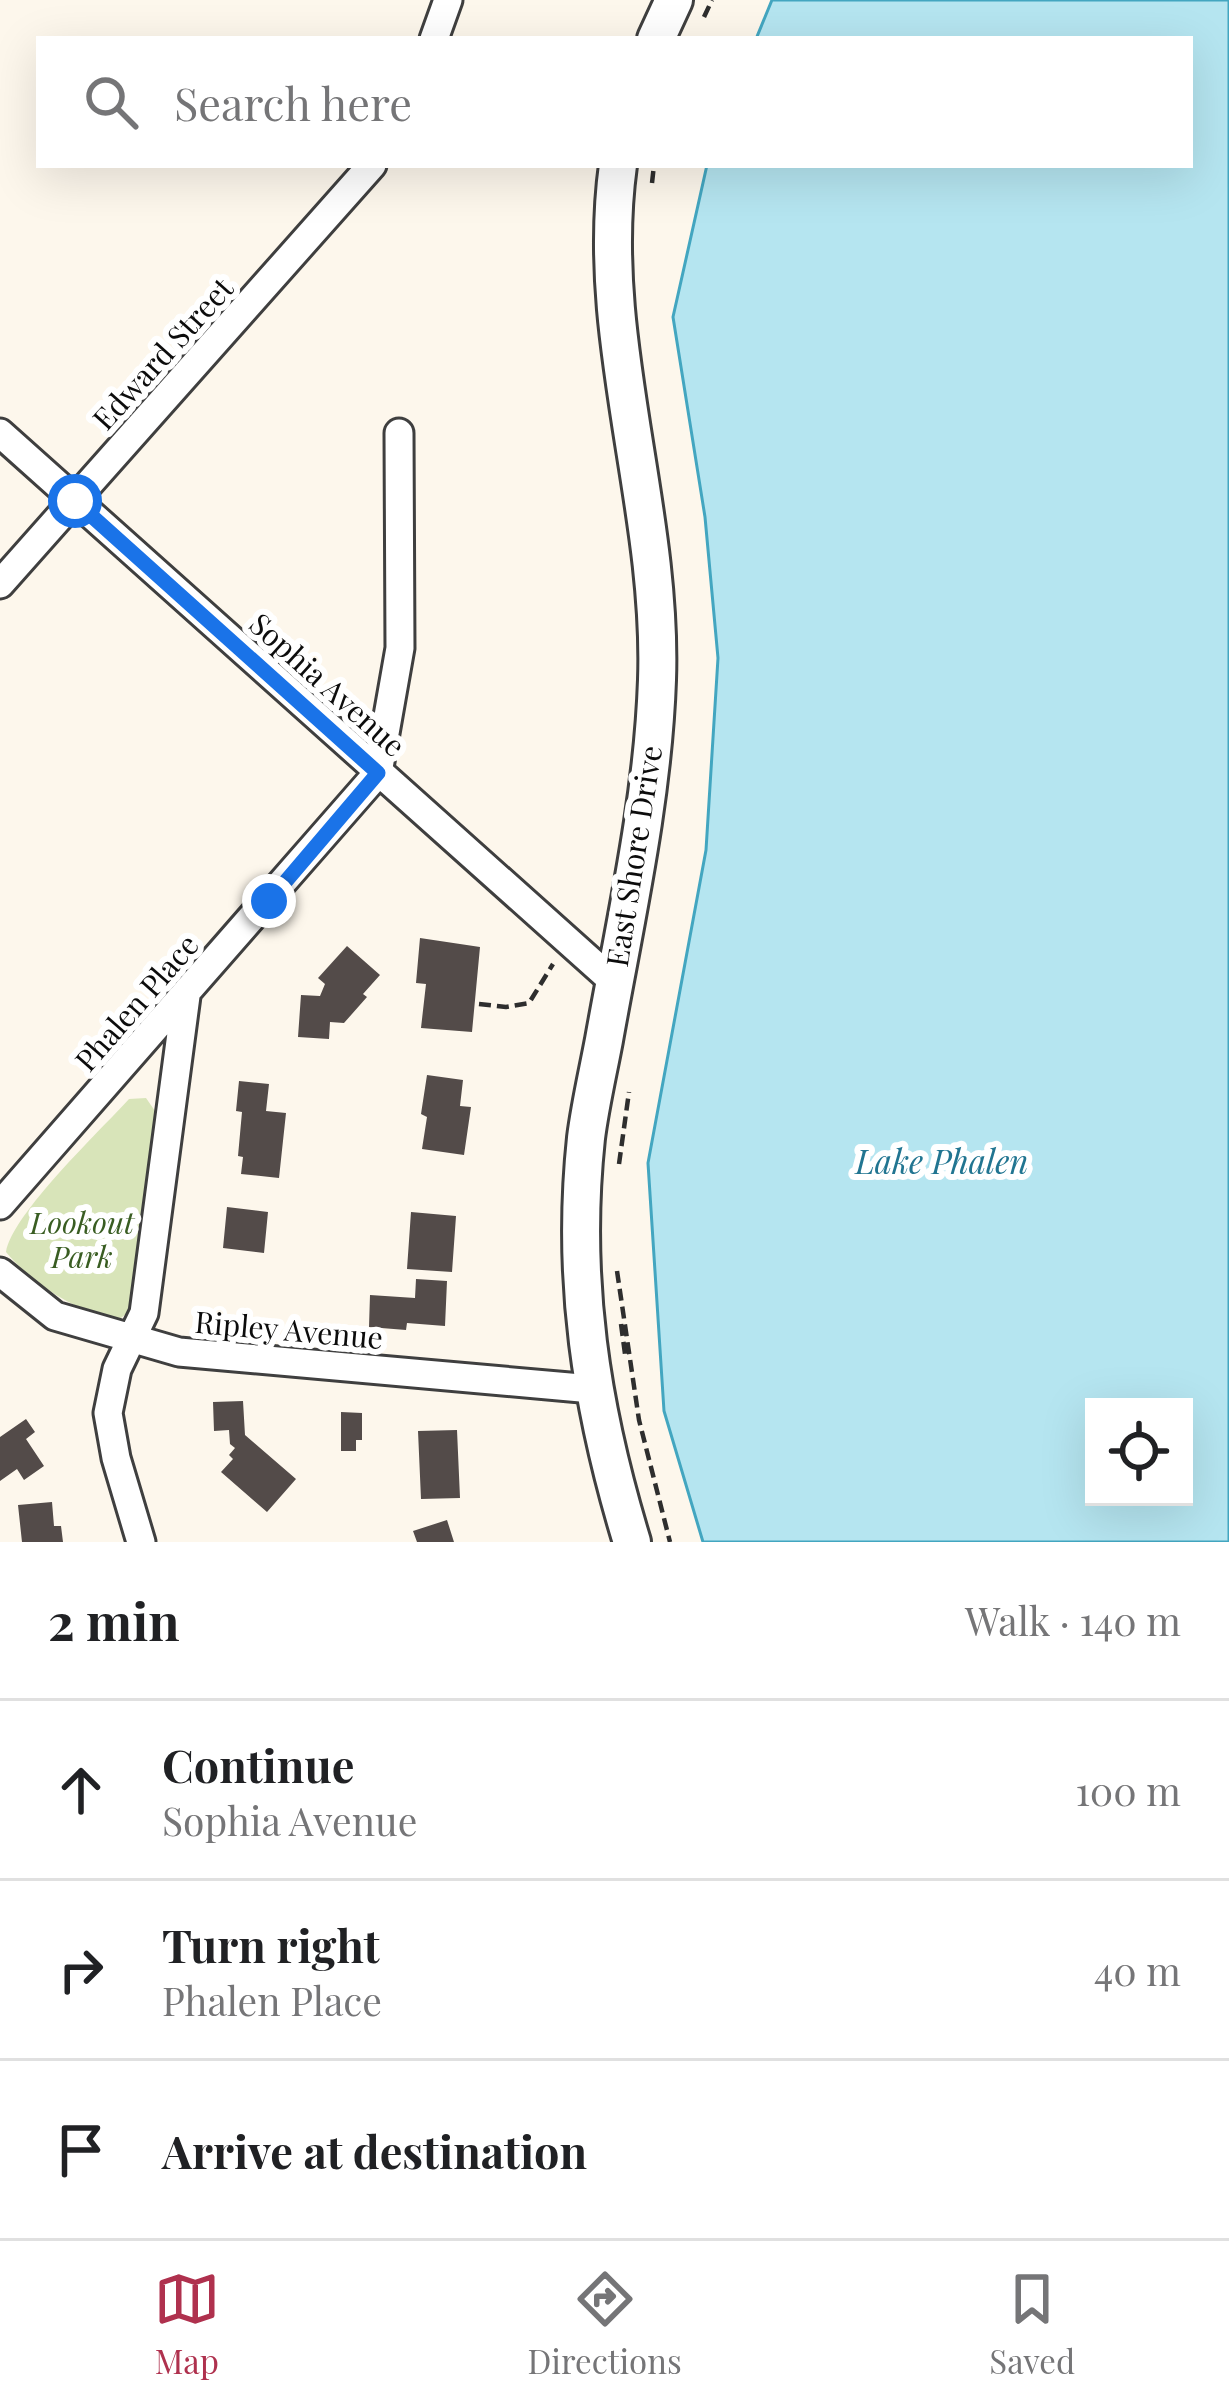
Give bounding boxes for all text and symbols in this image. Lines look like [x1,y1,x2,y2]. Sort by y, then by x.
search box [36,36,1193,168]
icon: search [78,69,144,135]
text: Search here [174,72,412,132]
street label: Edward Street [83,268,241,438]
route start [48,474,102,528]
street label: Sophia Avenue [242,603,414,765]
street label: East Shore Drive [596,743,670,969]
route end [242,874,296,928]
street label: Phalen Place [65,925,207,1079]
water label: Lake Phalen [854,1138,1028,1182]
park label: Lookout Park [28,1202,136,1276]
street label: Ripley Avenue [193,1301,385,1357]
map controls [1085,1398,1193,1506]
button: locate [1085,1398,1193,1506]
text: 2 min [48,1586,180,1654]
text: Walk · 140 m [965,1594,1181,1646]
text: Continue [162,1734,354,1794]
icon: ahead [48,1757,114,1823]
text: 100 m [1075,1764,1181,1816]
text: Sophia Avenue [162,1794,418,1846]
text: Turn right [162,1914,380,1974]
icon: right [48,1937,114,2003]
text: 40 m [1094,1944,1181,1996]
text: Phalen Place [162,1974,382,2026]
icon: arrive [48,2117,114,2183]
text: Arrive at destination [162,2120,587,2180]
tab: Map [154,2266,220,2382]
tab: Directions [527,2266,682,2382]
tab: Saved [989,2266,1075,2382]

